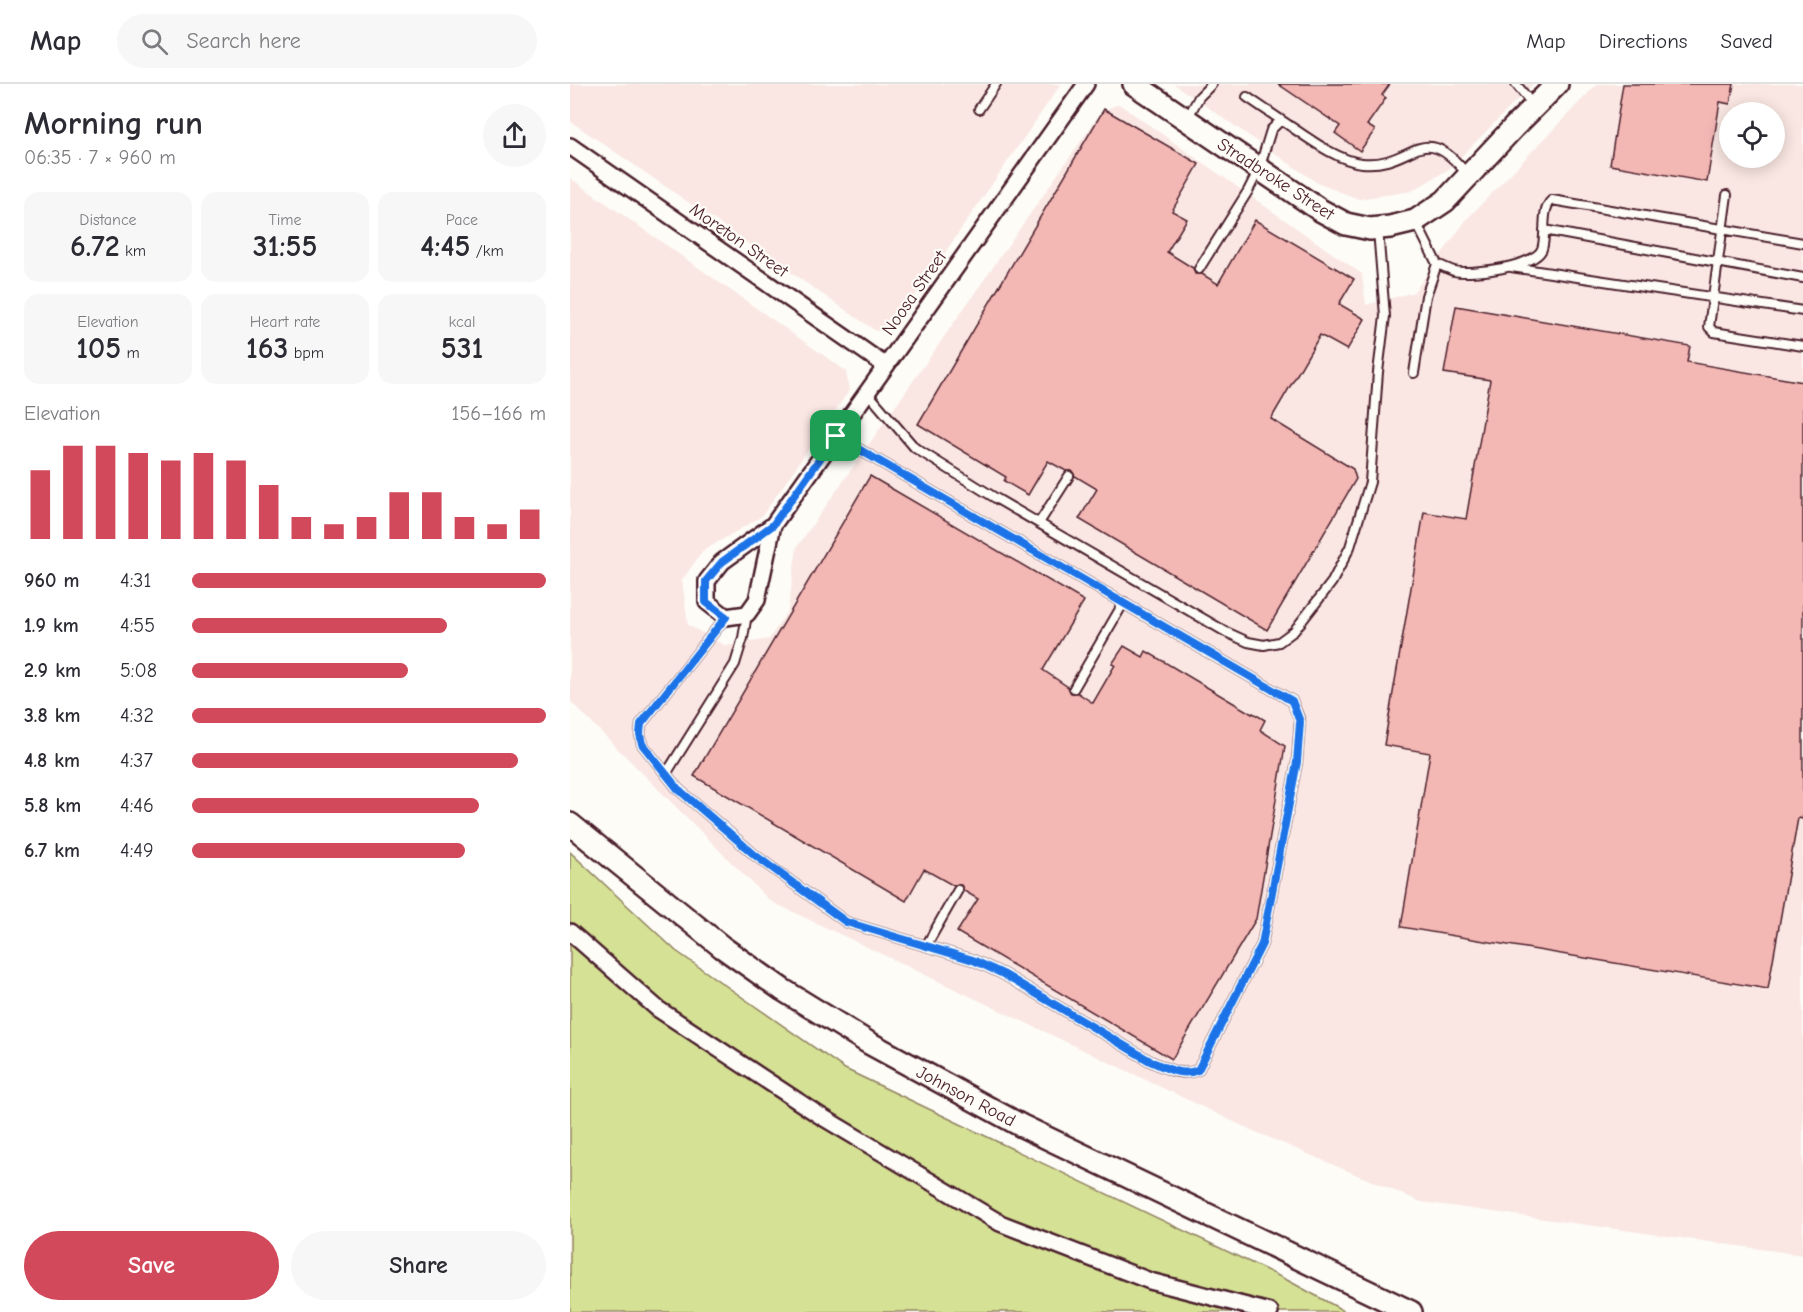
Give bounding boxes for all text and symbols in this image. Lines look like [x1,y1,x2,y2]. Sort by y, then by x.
search box [117,14,537,68]
text: Map [30,25,81,57]
icon: search [138,25,171,58]
text: Search here [186,28,301,54]
text: Map [1526,29,1566,53]
text: Directions [1599,29,1688,53]
text: Saved [1721,29,1773,53]
map controls [1719,102,1785,168]
button: locate [1719,102,1785,168]
text: Morning run [24,104,203,142]
button: share [483,104,546,167]
street label: Stradbroke Street [1213,134,1339,225]
text: 06:35 · 7 × 960 m [24,146,176,169]
street label: Moreton Street [685,199,793,283]
text: Distance [79,211,137,229]
text: Time [268,211,302,229]
text: Pace [446,211,478,229]
text: 6.72 [70,229,120,264]
text: 31:55 [253,229,317,264]
text: 4:45 [420,229,470,264]
text: km [120,242,146,260]
text: /km [470,242,504,260]
street label: Noosa Street [878,246,952,340]
text: Elevation [77,313,139,331]
text: Heart rate [250,313,320,331]
text: kcal [449,313,475,331]
text: 105 [76,331,121,366]
text: 163 [246,331,288,366]
text: 531 [441,331,483,366]
text: m [121,344,140,362]
text: bpm [288,344,324,362]
text: Elevation [24,402,101,425]
text: 156–166 m [452,402,546,425]
pin [810,410,861,461]
icon: arrive [819,419,852,452]
text: 960 m [24,569,79,592]
text: 4:31 [120,569,151,592]
text: 1.9 km [24,614,79,637]
text: 4:55 [120,614,155,637]
text: 2.9 km [24,659,81,682]
text: 5:08 [120,659,157,682]
text: 3.8 km [24,704,81,727]
text: 4:32 [120,704,154,727]
text: 4.8 km [24,749,80,772]
text: 4:37 [120,749,153,772]
text: 5.8 km [24,794,81,817]
text: 4:46 [120,794,154,817]
text: 6.7 km [24,839,80,862]
text: 4:49 [120,839,154,862]
street label: Johnson Road [913,1062,1019,1131]
button: Save [24,1231,279,1300]
button: Share [291,1231,546,1300]

